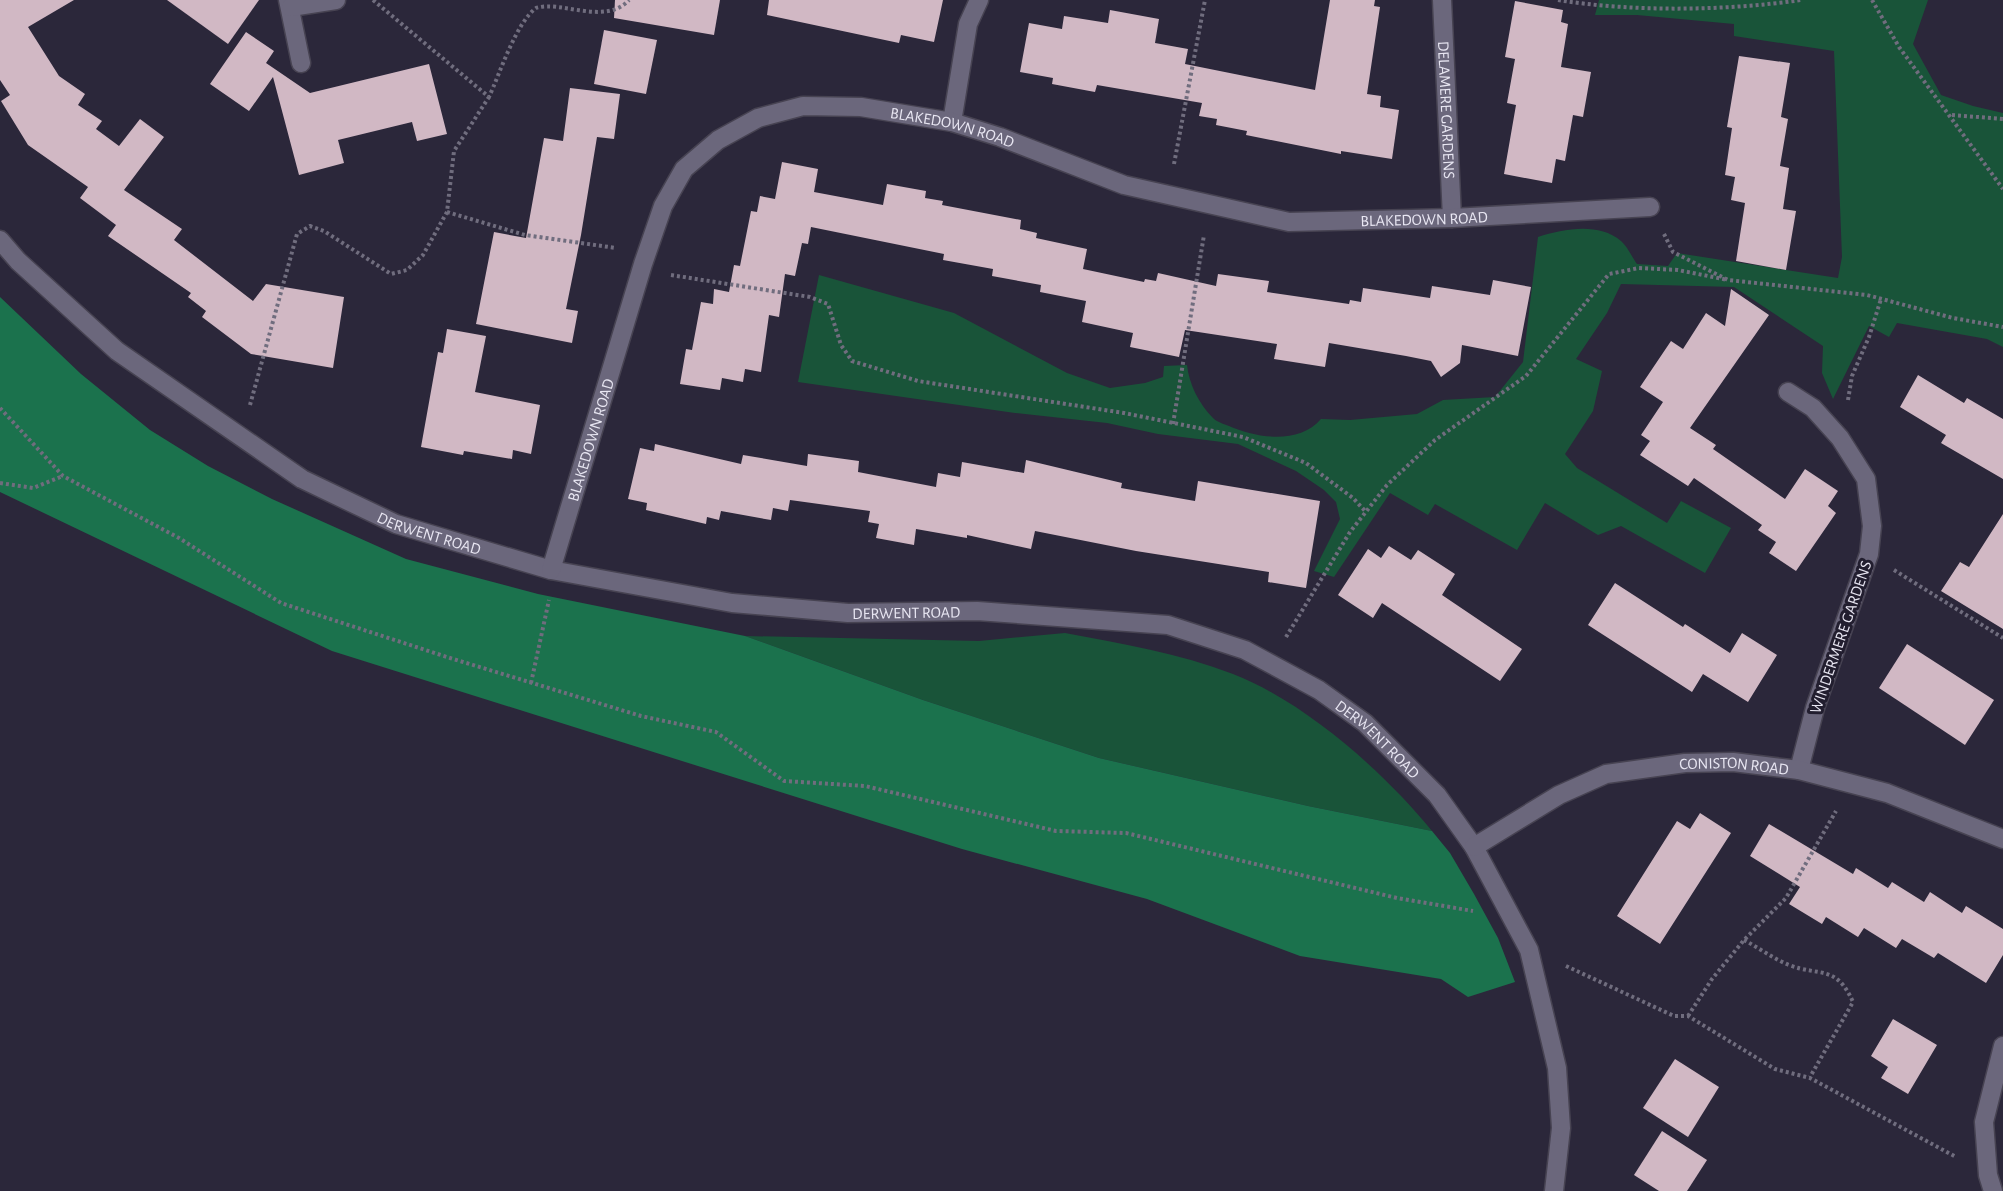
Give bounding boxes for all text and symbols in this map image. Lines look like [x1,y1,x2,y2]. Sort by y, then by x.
street label: DELAMERE GARDENS [1435,41,1457,179]
street label: BLAKEDOWN ROAD [889,105,1016,151]
street label: BLAKEDOWN ROAD [1360,209,1488,229]
street label: BLAKEDOWN ROAD [565,377,617,503]
street label: DERWENT ROAD [374,509,483,558]
street label: WINDERMERE GARDENS [1807,559,1875,716]
street label: DERWENT ROAD [852,604,960,622]
street label: DERWENT ROAD [1332,698,1422,782]
street label: CONISTON ROAD [1678,755,1790,778]

